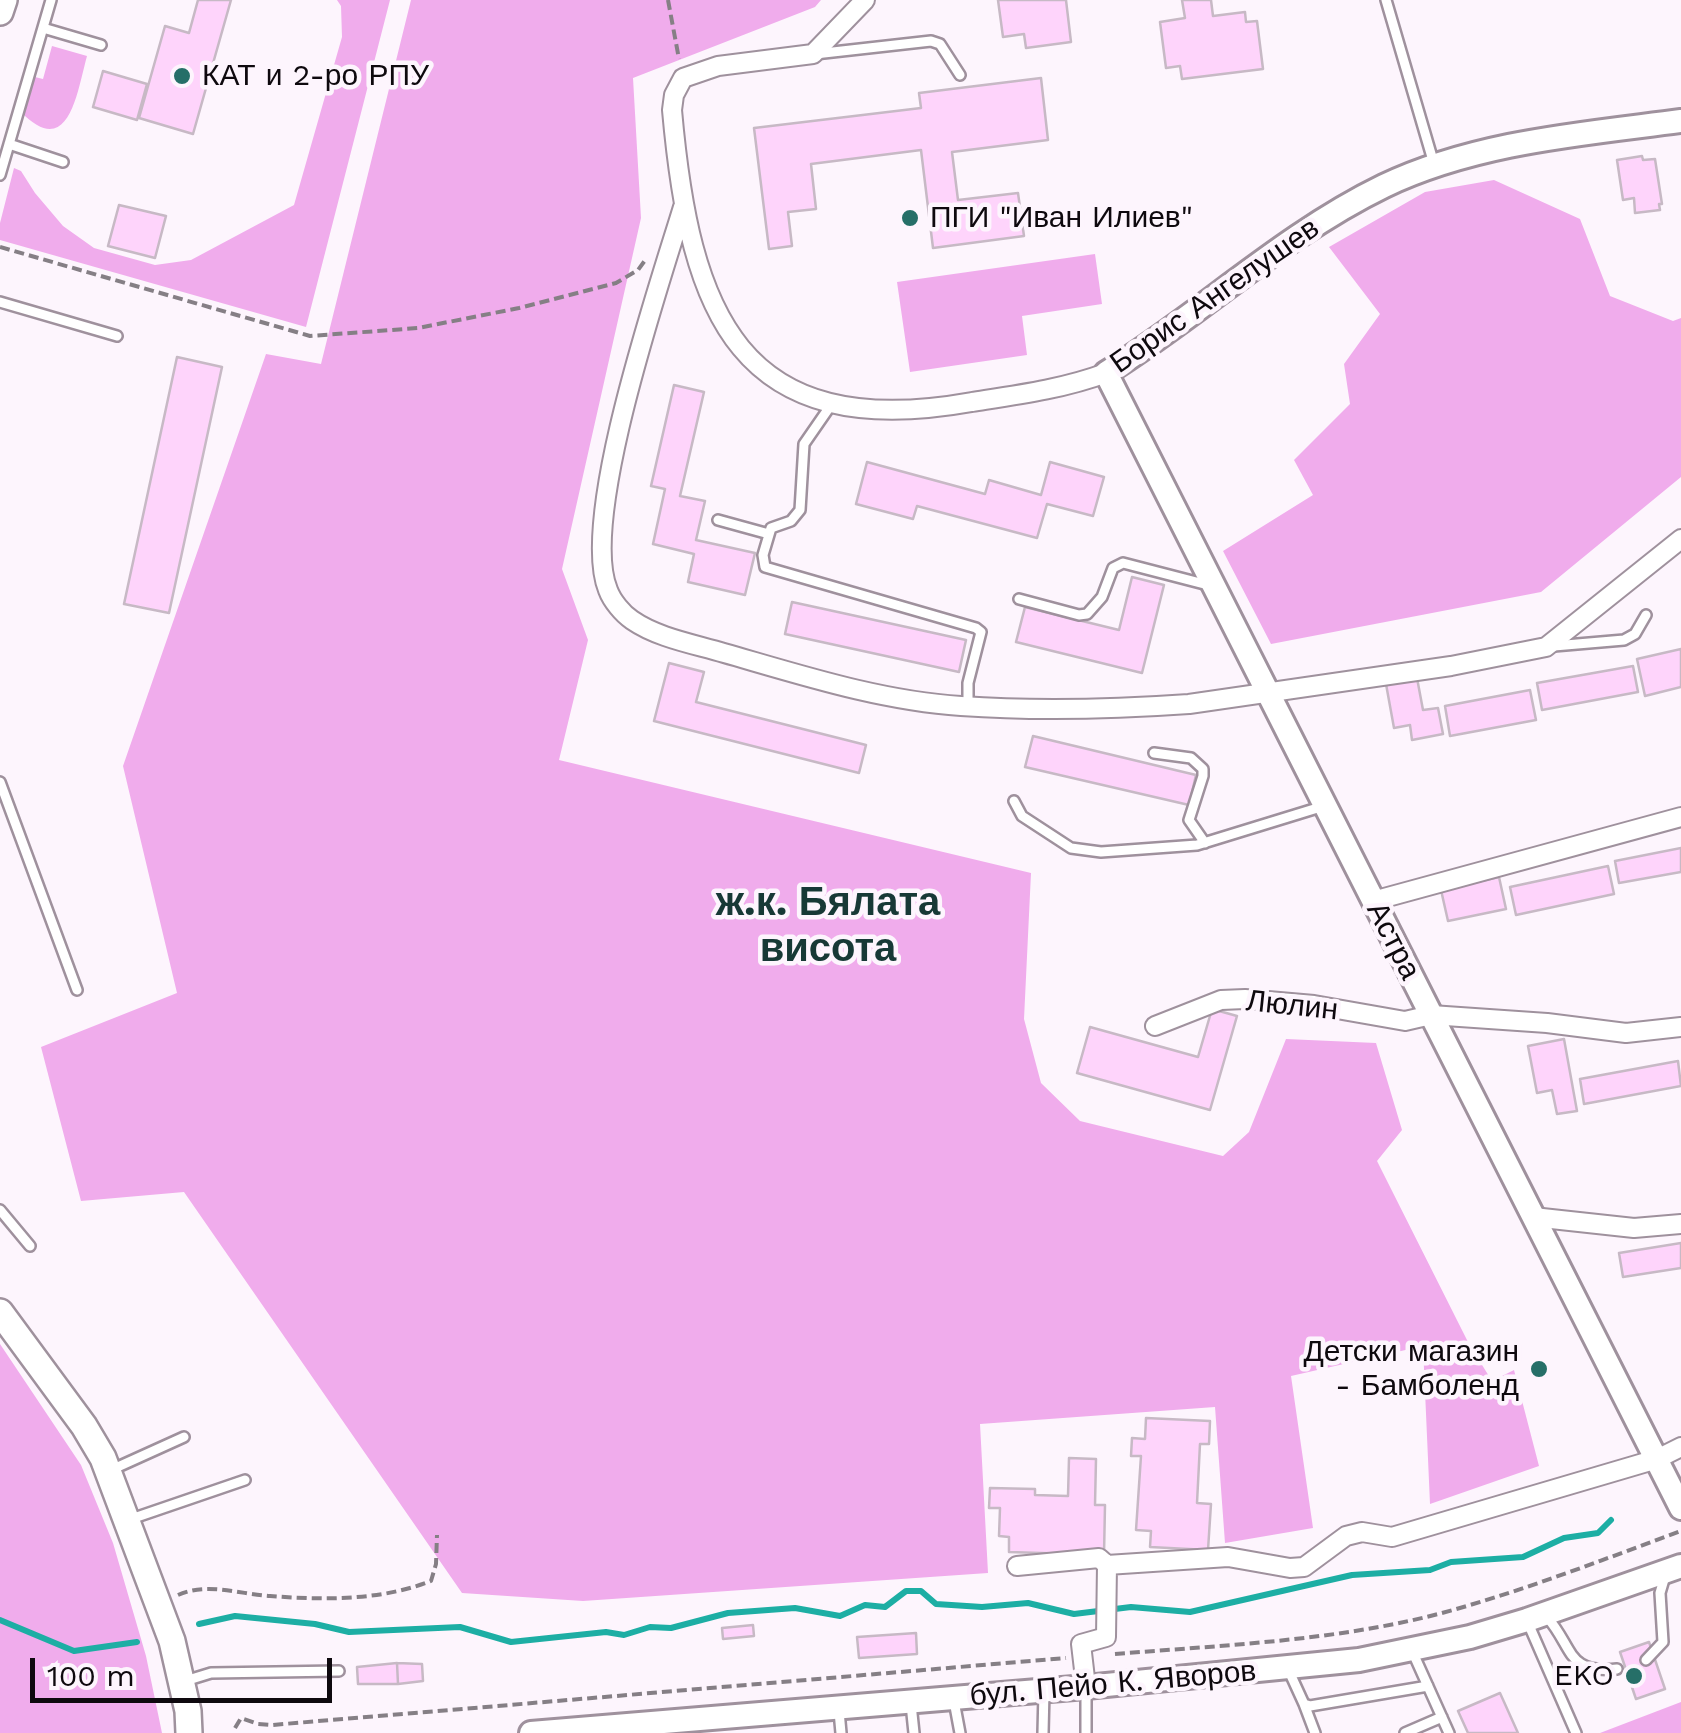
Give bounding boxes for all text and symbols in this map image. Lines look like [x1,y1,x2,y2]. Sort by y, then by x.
place label: КАТ и 2-ро РПУ [202,58,429,94]
marker: КАТ и 2-ро РПУ [171,65,193,87]
place label: ПГИ "Иван Илиев" [930,200,1193,236]
marker: ПГИ "Иван Илиев" [899,207,921,229]
street label: Борис Ангелушев [1104,210,1326,382]
district label: ж.к. Бялата висота [716,879,940,973]
street label: Астра [1358,896,1428,986]
street label: Люлин [1244,983,1340,1029]
place label: Детски магазин - Бамболенд [1303,1334,1519,1404]
marker: Детски магазин - Бамболенд [1528,1358,1550,1380]
scale bar [35,1638,338,1700]
street label: бул. Пейо К. Яворов [968,1654,1258,1714]
text: 100 m [47,1658,135,1693]
place label: EKO [1554,1658,1614,1694]
marker: EKO [1623,1665,1645,1687]

